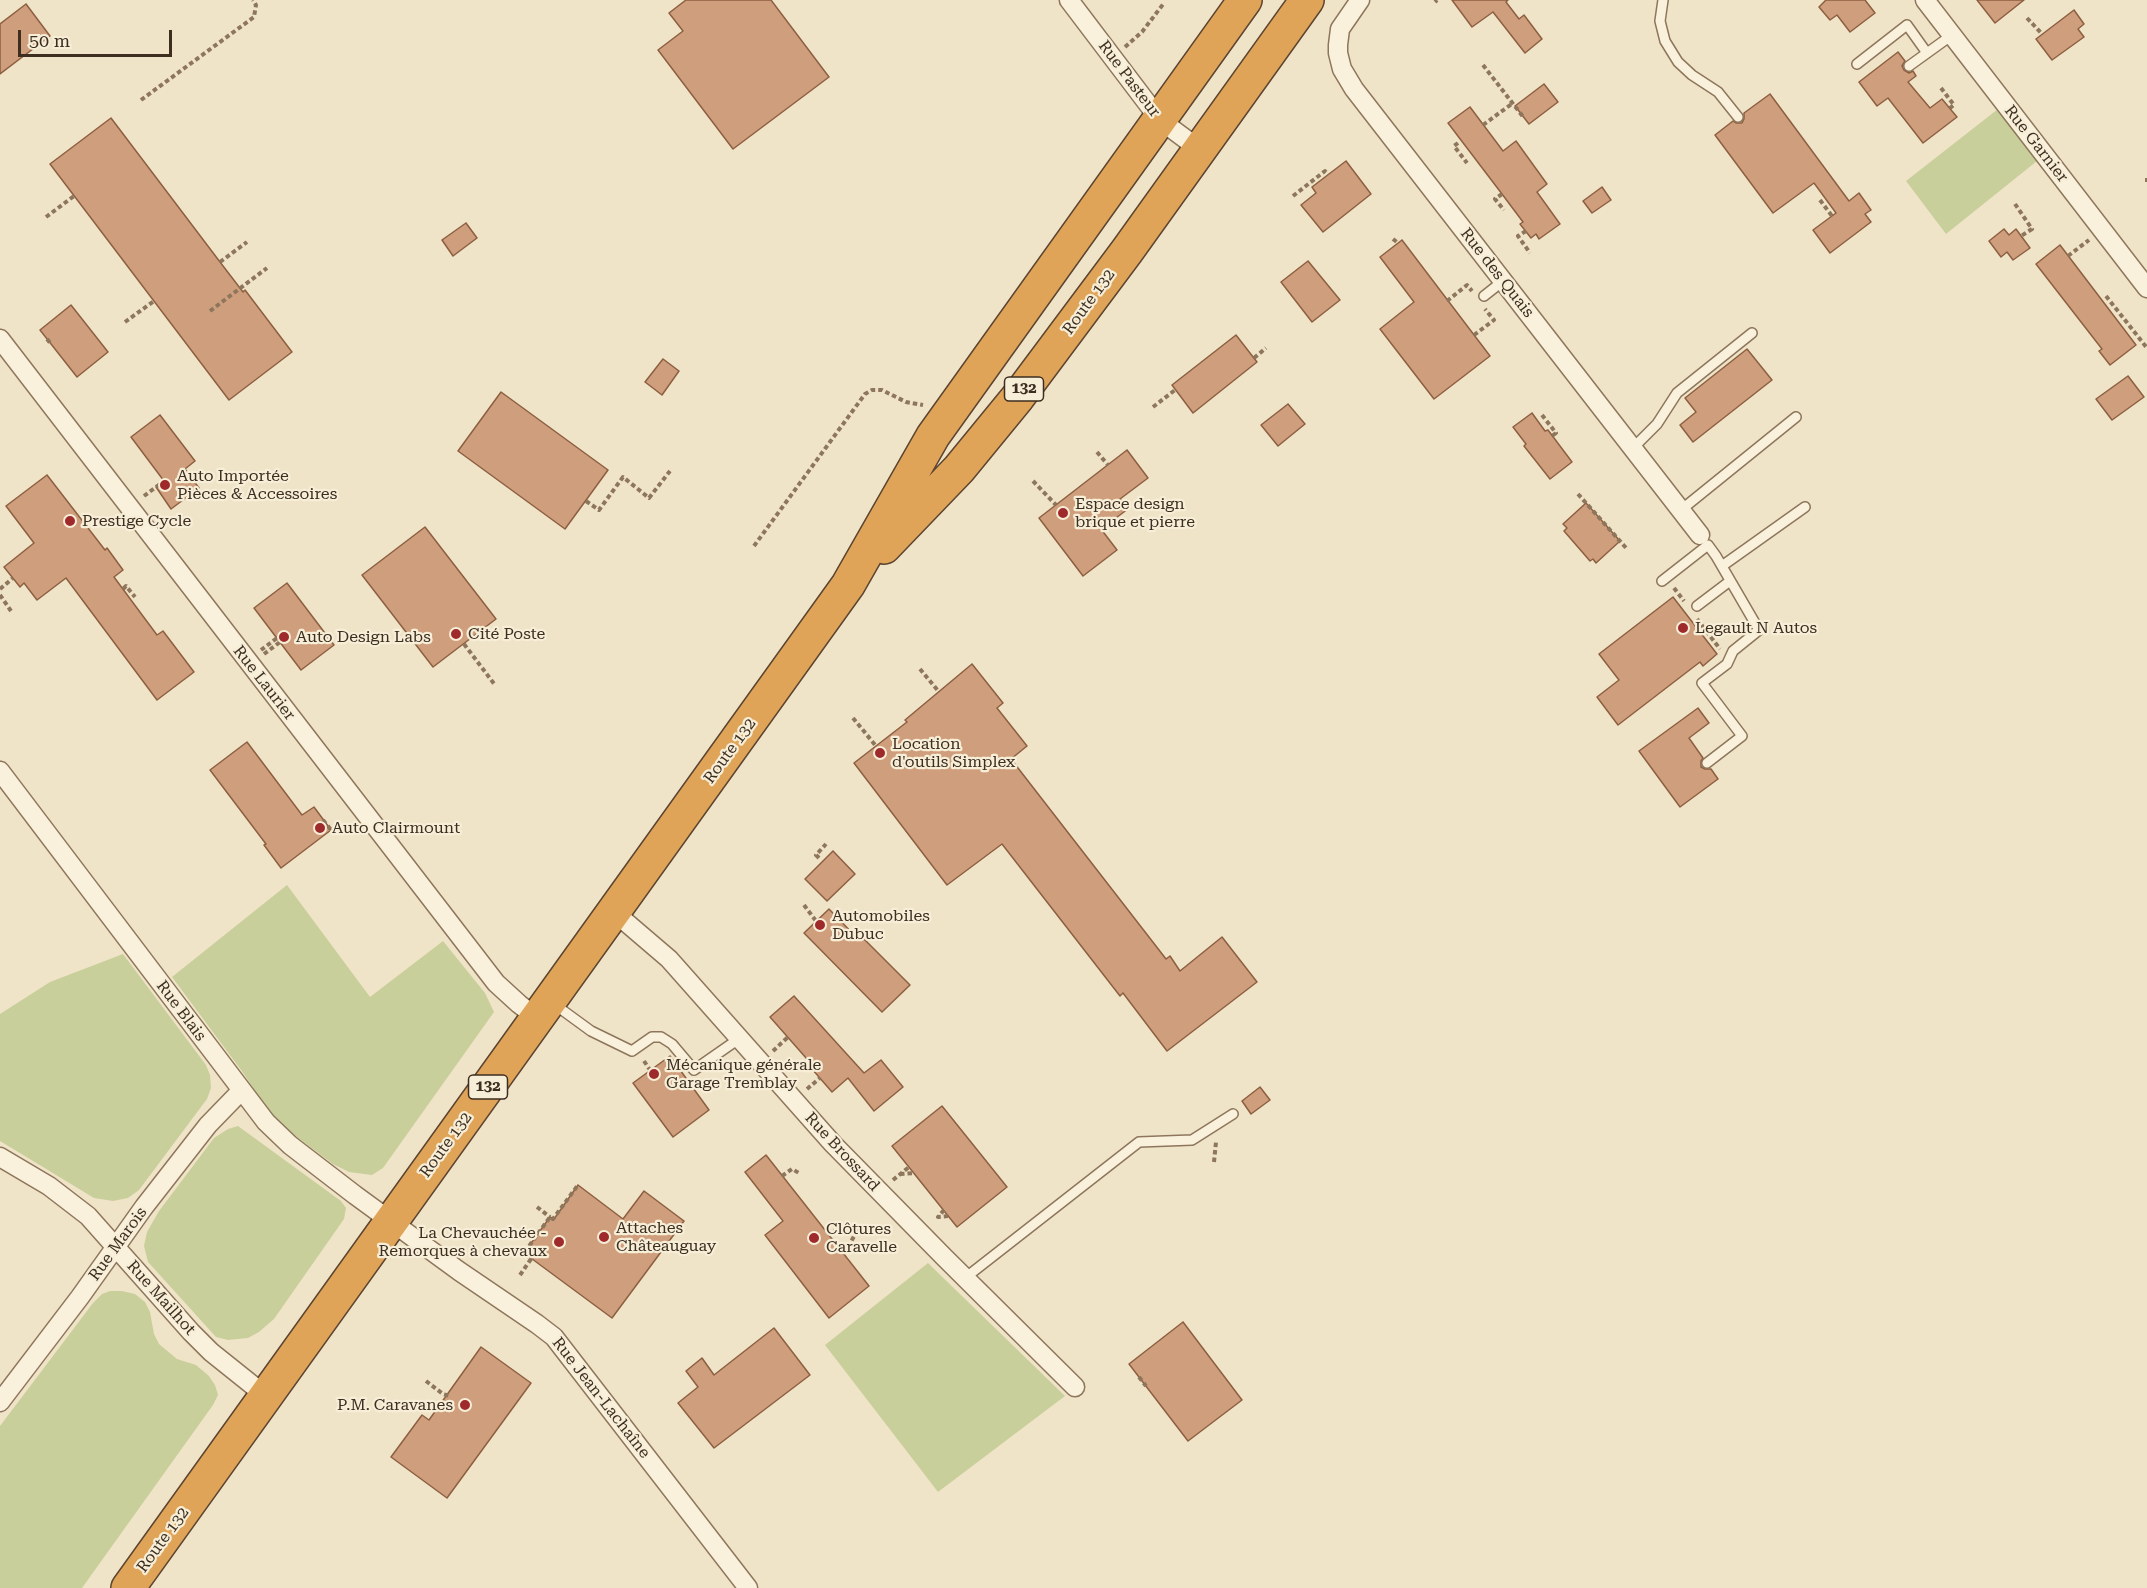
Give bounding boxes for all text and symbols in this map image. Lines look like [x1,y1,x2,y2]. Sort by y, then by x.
scale bar [21,18,176,56]
text: 50 m [29,30,70,51]
street label: Rue Pasteur [1094,37,1164,121]
street label: Rue Garnier [2000,102,2072,186]
street label: Rue des Quais [1456,224,1538,322]
street label: Route 132 [1059,266,1119,338]
road number: 132 [1004,377,1044,401]
place label: Auto Importée Pièces & Accessoires [177,466,337,504]
marker: Auto Importée Pièces & Accessoires [158,478,172,492]
place label: Espace design brique et pierre [1075,494,1195,532]
marker: Espace design brique et pierre [1056,506,1070,520]
place label: Prestige Cycle [82,511,191,531]
marker: Prestige Cycle [63,514,77,528]
place label: Legault N Autos [1695,618,1817,638]
marker: Legault N Autos [1676,621,1690,635]
place label: Cité Poste [468,624,545,644]
place label: Auto Design Labs [296,627,431,647]
marker: Cité Poste [449,627,463,641]
marker: Auto Design Labs [277,630,291,644]
street label: Rue Laurier [229,642,299,724]
street label: Route 132 [700,715,760,787]
place label: Location d'outils Simplex [892,734,1015,772]
marker: Location d'outils Simplex [873,746,887,760]
place label: Auto Clairmount [332,818,460,838]
marker: Auto Clairmount [313,821,327,835]
place label: Automobiles Dubuc [832,906,930,944]
marker: Automobiles Dubuc [813,918,827,932]
street label: Rue Blais [152,977,210,1045]
place label: Mécanique générale Garage Tremblay [666,1055,821,1093]
marker: Mécanique générale Garage Tremblay [647,1067,661,1081]
road number: 132 [468,1075,508,1099]
street label: Route 132 [416,1109,476,1181]
street label: Rue Brossard [801,1109,883,1195]
street label: Rue Marois [85,1203,151,1285]
place label: Attaches Châteauguay [616,1218,716,1256]
place label: Clôtures Caravelle [826,1219,897,1257]
place label: La Chevauchée - Remorques à chevaux [378,1223,547,1261]
marker: Attaches Châteauguay [597,1230,611,1244]
marker: Clôtures Caravelle [807,1231,821,1245]
marker: La Chevauchée - Remorques à chevaux [552,1235,566,1249]
street label: Rue Mailhot [123,1257,199,1339]
street label: Rue Jean-Lachaîne [548,1334,654,1462]
place label: P.M. Caravanes [337,1395,453,1415]
marker: P.M. Caravanes [458,1398,472,1412]
street label: Route 132 [133,1504,193,1576]

